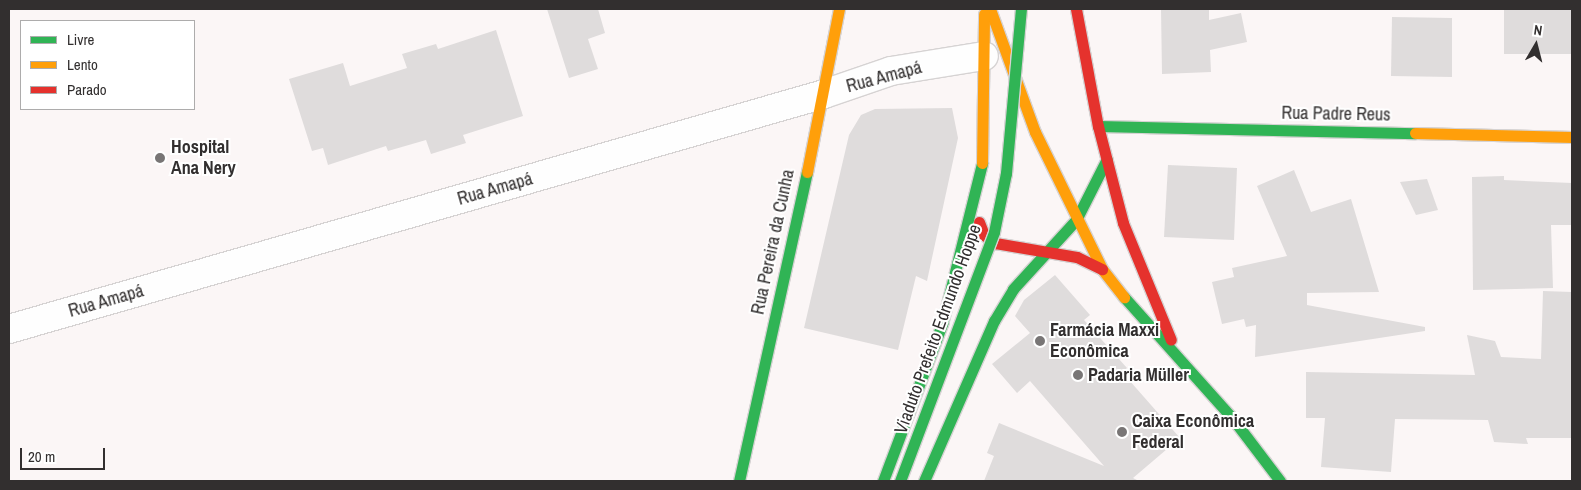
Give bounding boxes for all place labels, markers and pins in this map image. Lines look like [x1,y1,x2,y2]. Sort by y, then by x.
place label: Hospital Ana Nery [171,137,236,180]
marker: Hospital Ana Nery [153,151,167,165]
place label: Farmácia Maxxi Econômica [1050,320,1159,362]
marker: Farmácia Maxxi Econômica [1034,335,1046,347]
place label: Padaria Müller [1088,364,1189,386]
marker: Padaria Müller [1072,369,1084,381]
place label: Caixa Econômica Federal [1132,411,1254,454]
marker: Caixa Econômica Federal [1116,426,1128,438]

